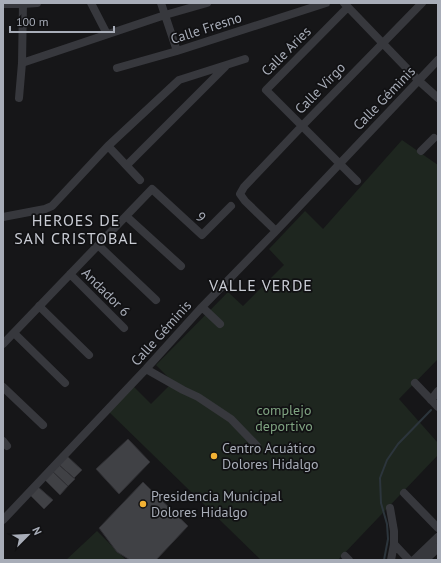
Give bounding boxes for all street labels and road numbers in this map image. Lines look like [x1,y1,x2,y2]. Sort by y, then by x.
street label: Calle Fresno [168,8,244,48]
street label: Calle Aries [257,22,315,80]
street label: Calle Virgo [291,58,349,118]
street label: Calle Géminis [349,62,419,134]
street label: 9 [192,208,210,226]
street label: Andador 6 [78,264,134,320]
street label: Calle Géminis [127,296,195,369]

